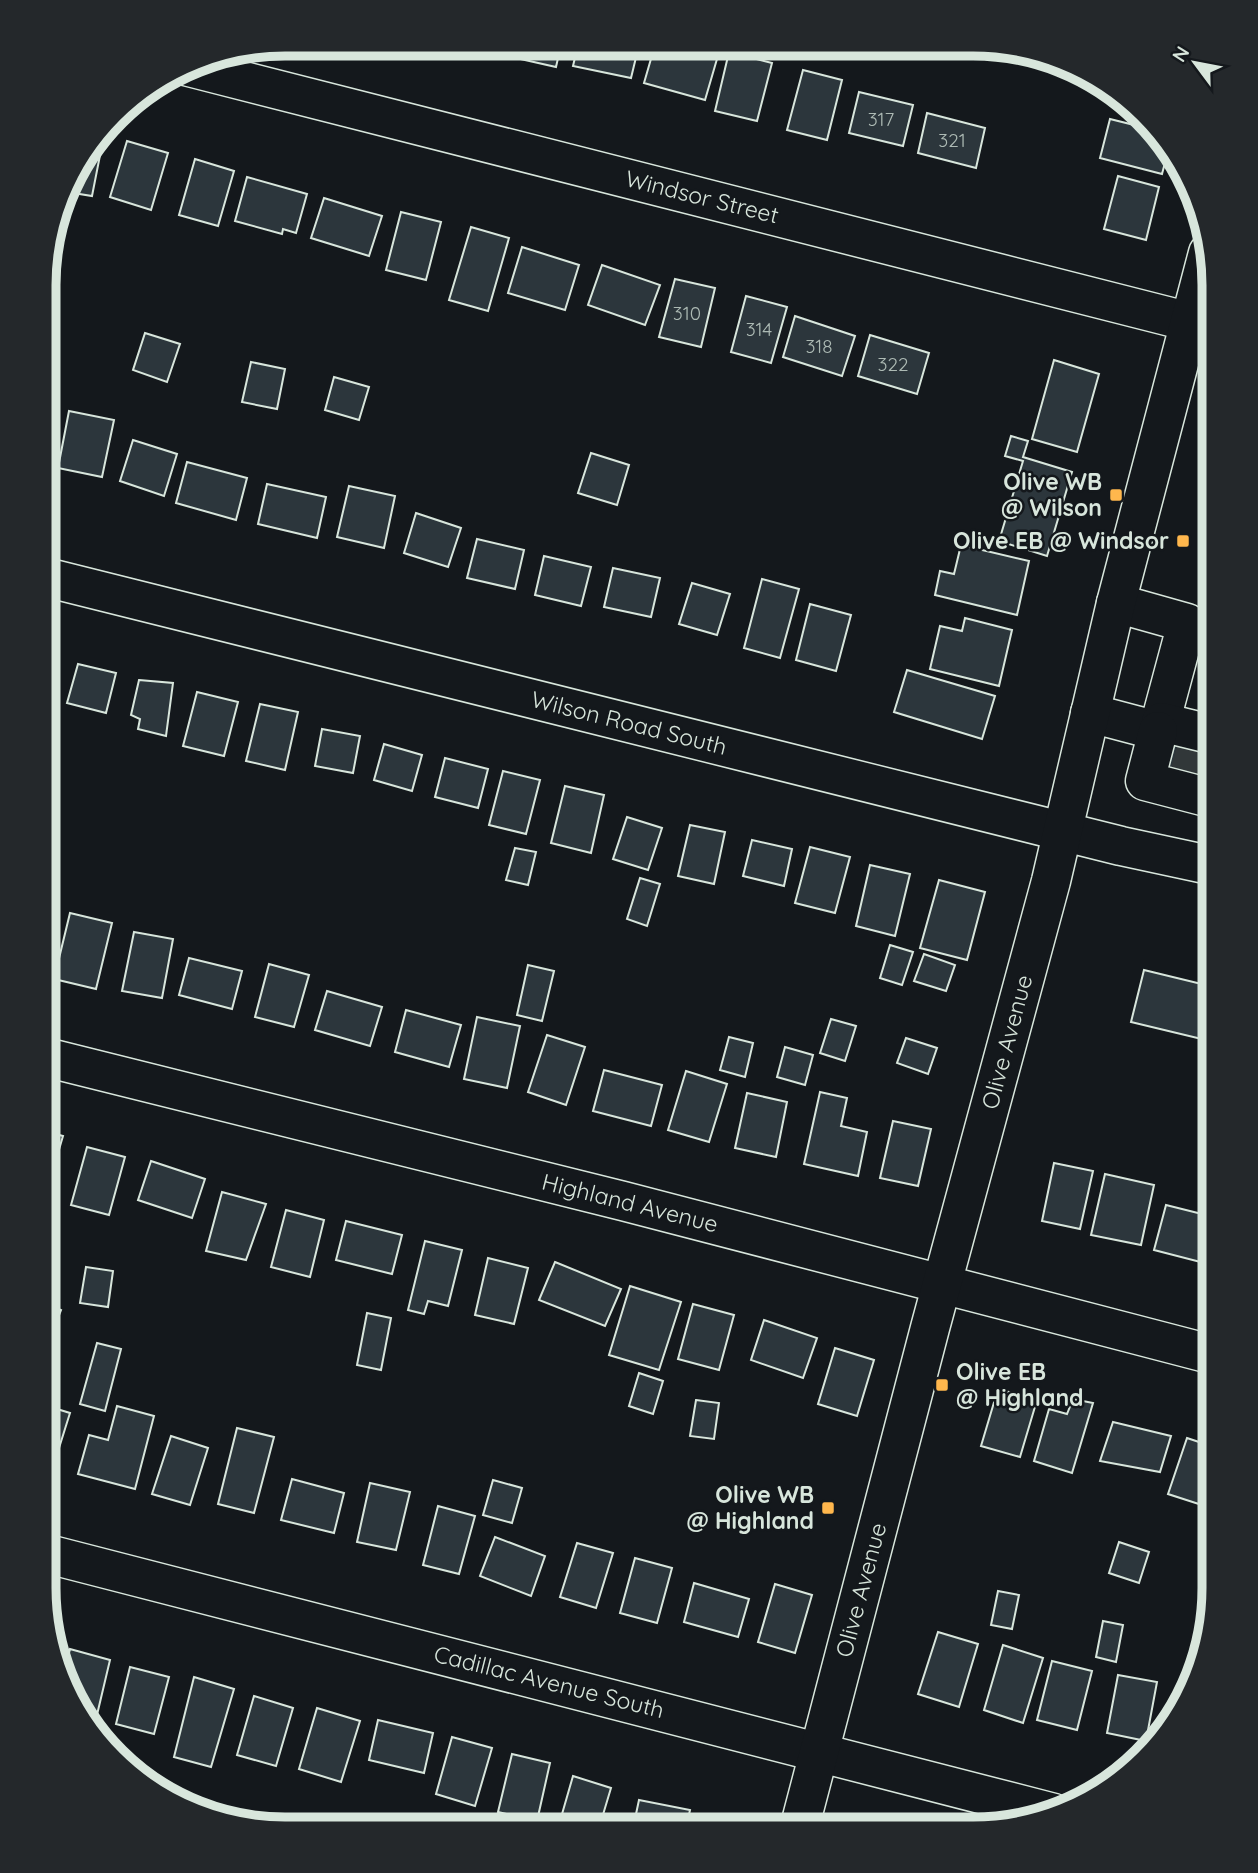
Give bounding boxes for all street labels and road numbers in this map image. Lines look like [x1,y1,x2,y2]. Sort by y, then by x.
street label: Windsor Street [622,163,782,230]
street label: Wilson Road South [528,684,730,761]
street label: Olive Avenue [975,972,1038,1112]
street label: Highland Avenue [539,1167,721,1238]
street label: Olive Avenue [829,1520,892,1660]
street label: Cadillac Avenue South [431,1639,667,1724]

